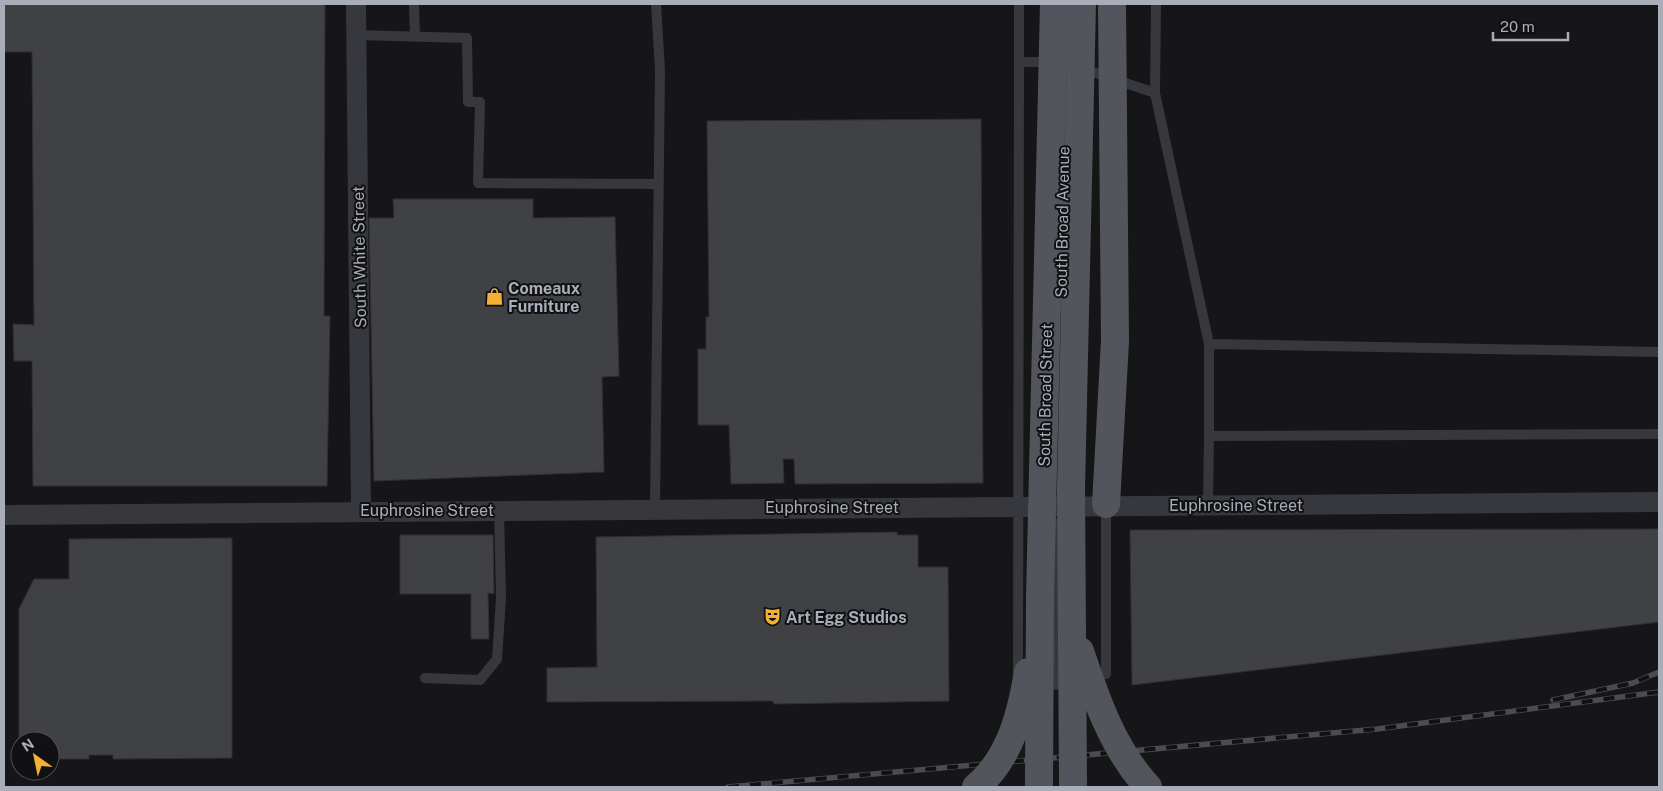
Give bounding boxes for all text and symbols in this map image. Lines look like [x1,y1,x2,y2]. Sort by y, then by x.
scale bar [1493,10,1568,42]
text: 20 m [1500,18,1535,35]
street label: South Broad Avenue [1052,146,1073,298]
street label: South White Street [349,186,370,328]
place label: Comeaux Furniture [508,279,581,316]
shop icon: Comeaux Furniture [484,287,504,307]
street label: South Broad Street [1035,323,1056,467]
street label: Euphrosine Street [1169,496,1303,515]
street label: Euphrosine Street [765,498,899,517]
street label: Euphrosine Street [360,501,494,520]
theatre icon: Art Egg Studios [762,607,782,627]
place label: Art Egg Studios [786,608,907,627]
north arrow [10,731,60,781]
text: N [19,735,37,755]

